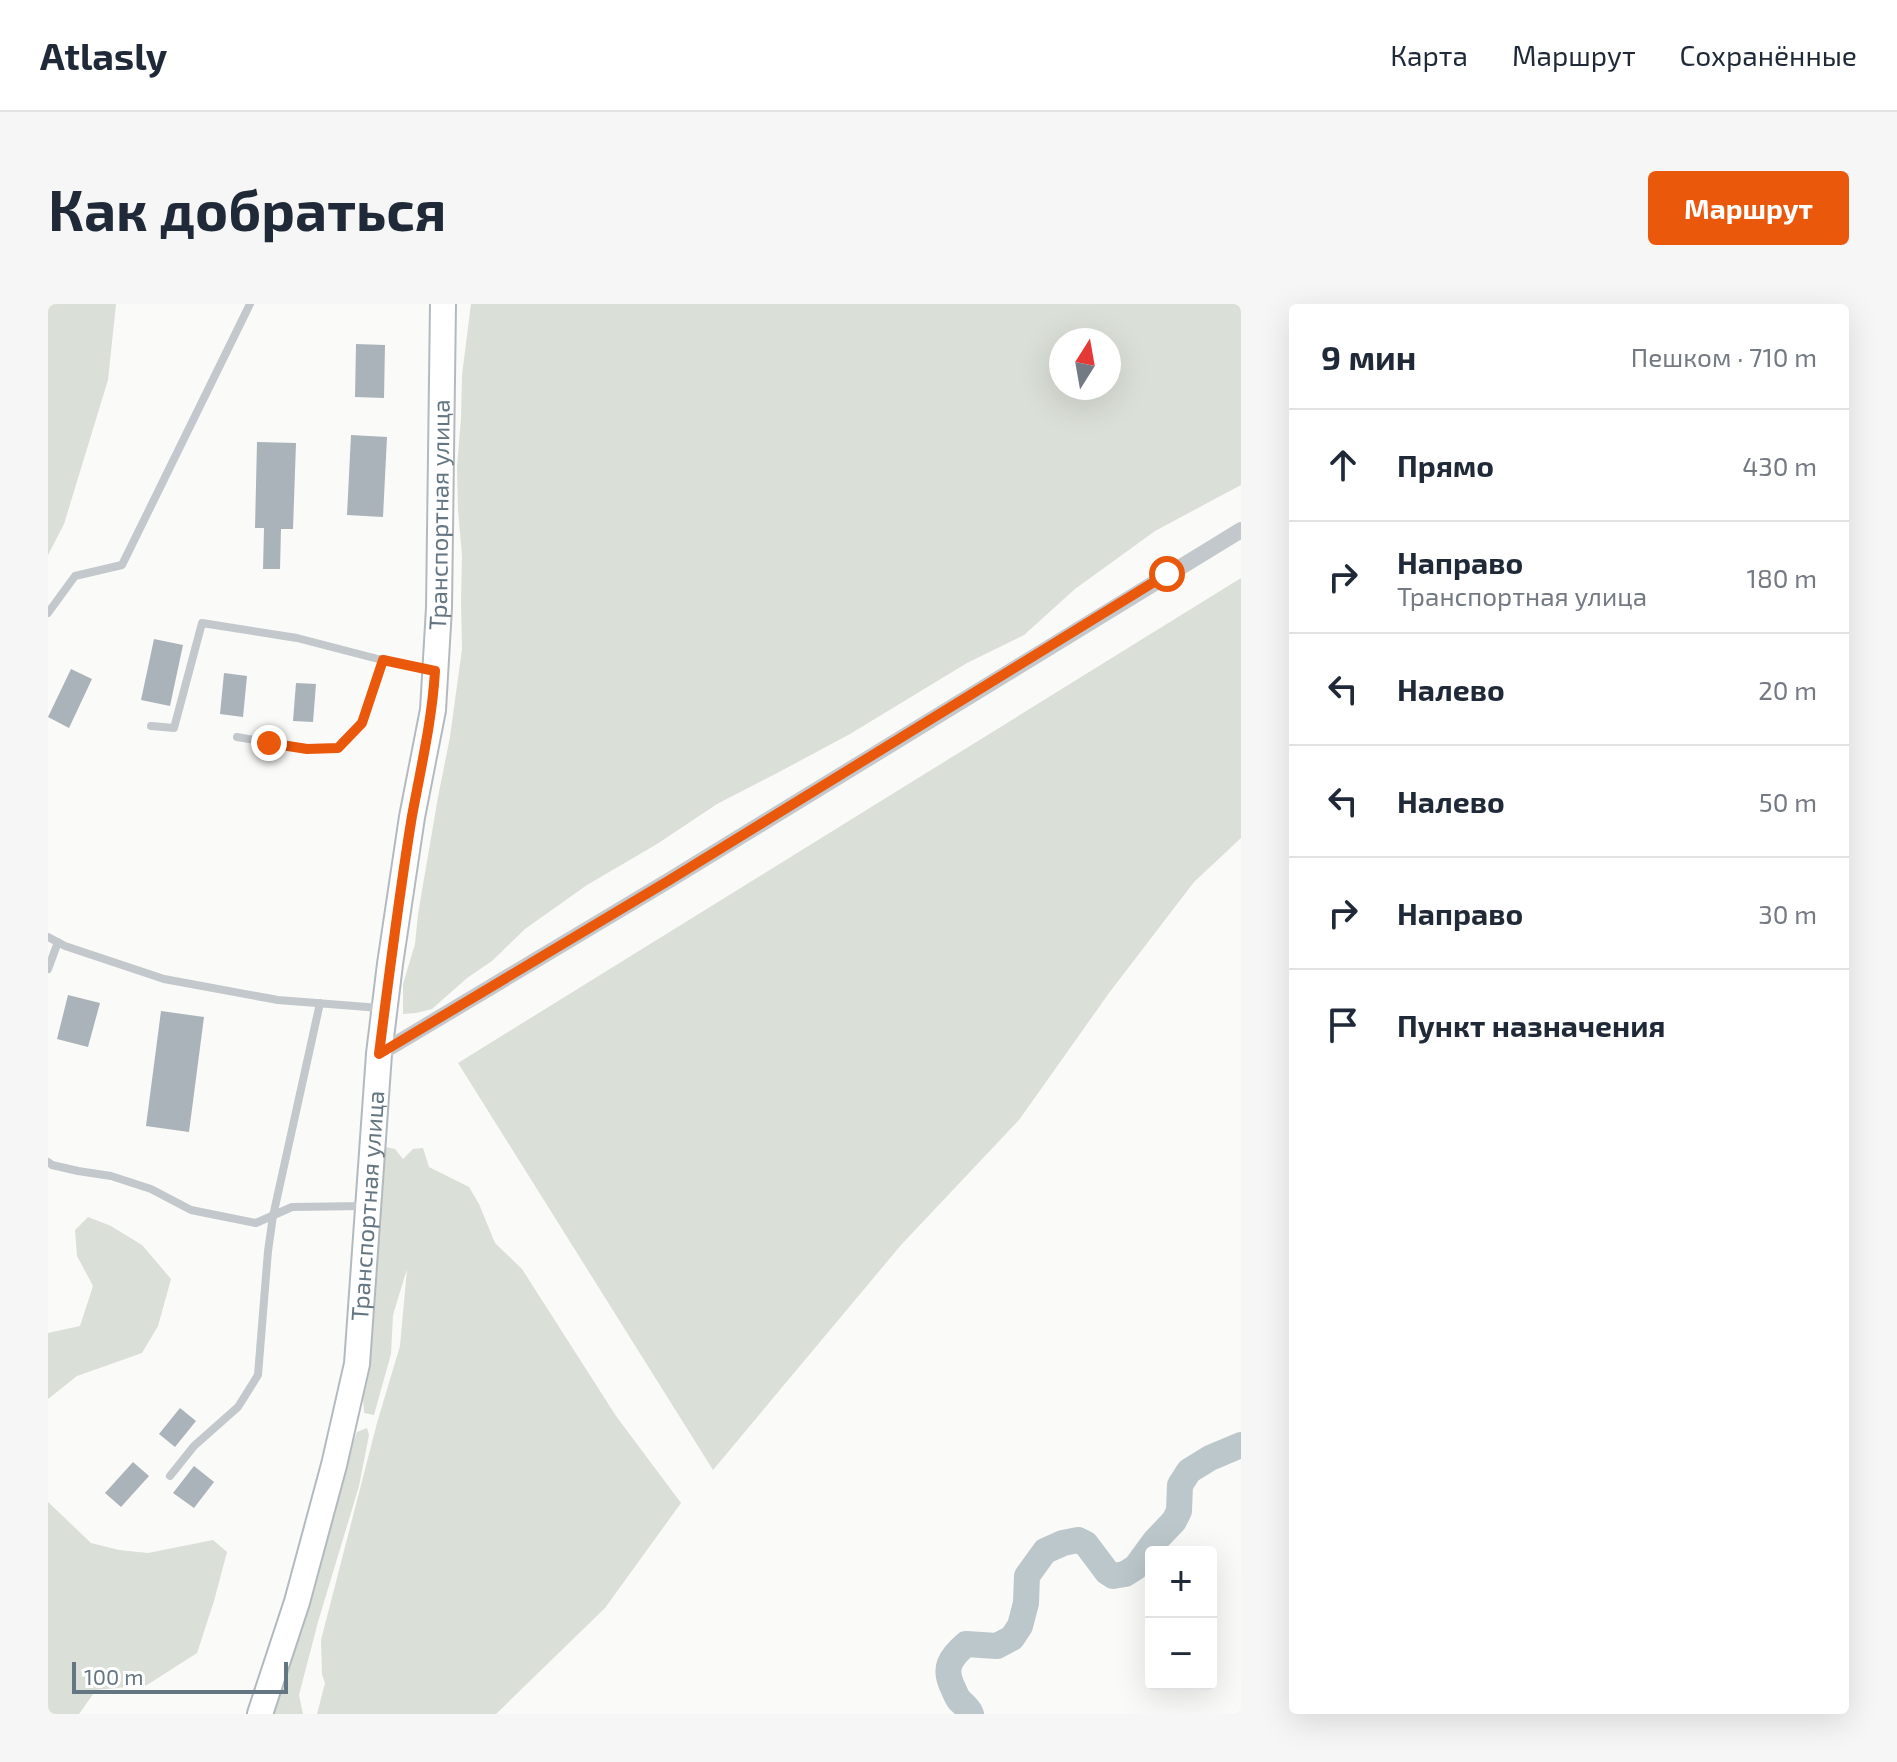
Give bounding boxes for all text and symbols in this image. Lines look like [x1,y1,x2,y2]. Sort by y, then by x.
text: Atlasly [40,32,167,78]
text: Карта [1390,38,1468,72]
text: Маршрут [1512,38,1636,72]
text: Сохранённые [1680,38,1857,72]
button: Маршрут [1648,171,1849,245]
text: Как добраться [48,175,446,242]
north arrow [1049,328,1121,400]
text: 9 мин [1321,336,1416,377]
text: Пешком · 710 m [1631,341,1817,372]
street label: Транспортная улица [422,399,455,631]
icon: ahead [1321,443,1365,487]
text: Прямо [1397,447,1494,483]
text: 430 m [1742,450,1817,481]
text: Направо [1397,544,1523,580]
icon: right [1321,555,1365,599]
route start [1149,556,1185,592]
text: 180 m [1747,562,1817,593]
text: Транспортная улица [1397,580,1647,611]
icon: left [1321,667,1365,711]
text: Налево [1397,671,1505,707]
text: 20 m [1758,674,1817,705]
route end [251,725,287,761]
icon: left [1321,779,1365,823]
text: Налево [1397,783,1505,819]
text: 50 m [1759,786,1817,817]
icon: right [1321,891,1365,935]
text: Направо [1397,895,1523,931]
text: 30 m [1758,898,1817,929]
icon: arrive [1321,1003,1365,1047]
text: Пункт назначения [1397,1007,1665,1043]
street label: Транспортная улица [344,1090,389,1322]
map controls [1145,1546,1217,1690]
button: + [1145,1546,1217,1618]
button: − [1145,1618,1217,1690]
scale bar [72,1658,288,1694]
text: 100 m [84,1663,143,1689]

